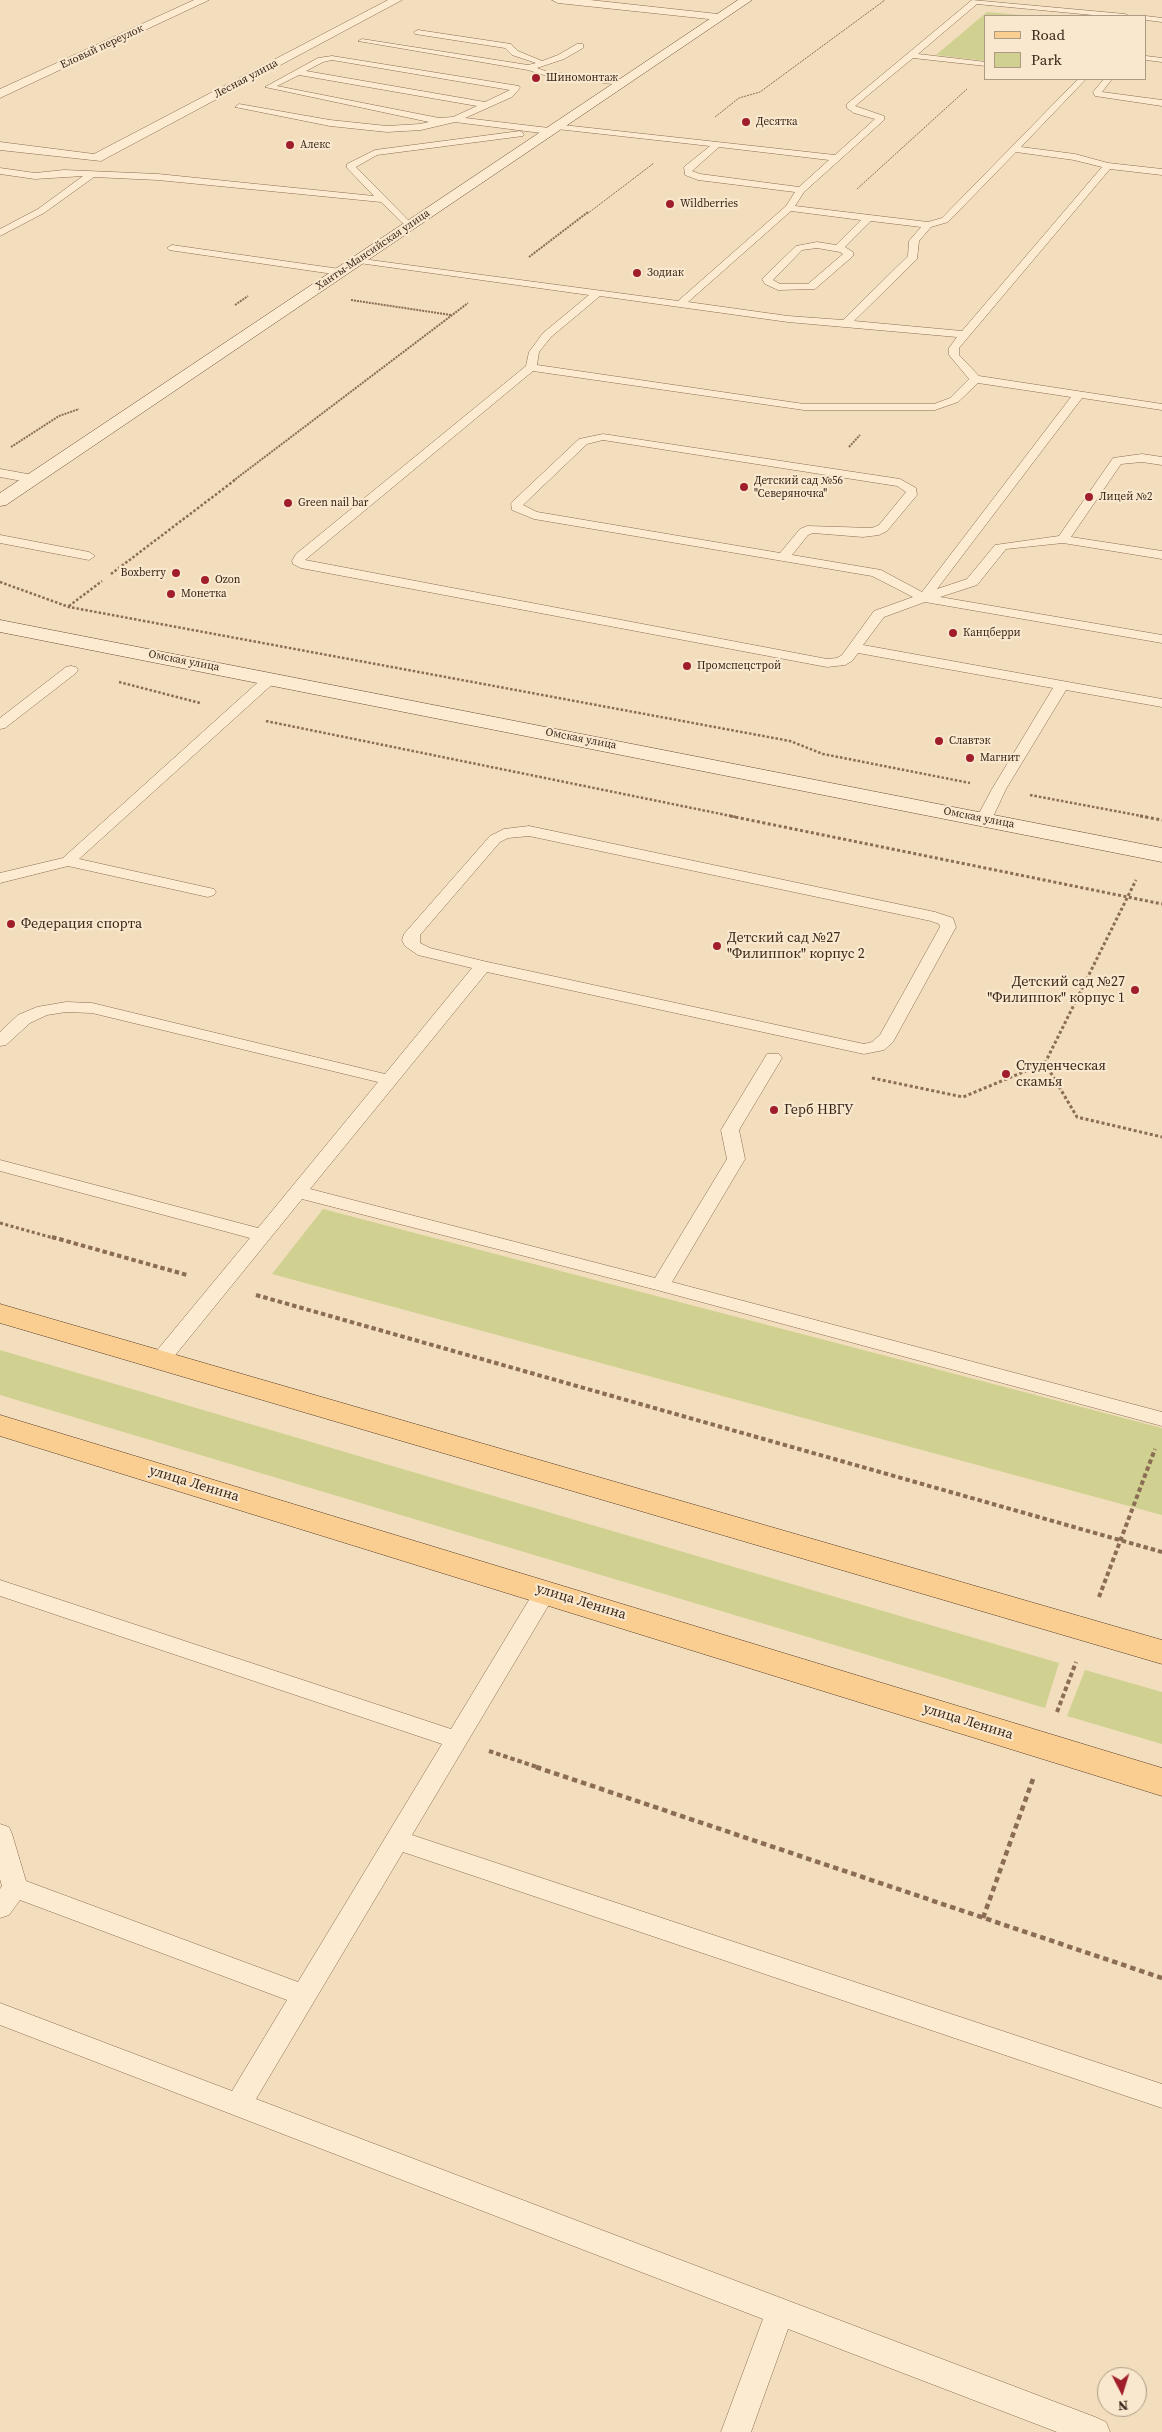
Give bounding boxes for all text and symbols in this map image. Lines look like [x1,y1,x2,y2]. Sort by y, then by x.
legend [984,15,1147,80]
street label: Еловый переулок [58,22,146,72]
text: Road [1031,24,1065,45]
text: Park [1031,49,1062,70]
street label: Лесная улица [212,57,280,101]
place label: Шиномонтаж [546,71,618,85]
marker: Шиномонтаж [530,72,542,84]
place label: Десятка [756,115,798,129]
marker: Десятка [740,116,752,128]
place label: Алекс [300,138,330,152]
marker: Алекс [284,139,296,151]
place label: Wildberries [680,197,738,211]
marker: Wildberries [664,198,676,210]
street label: Ханты-Мансийская улица [313,207,433,293]
place label: Зодиак [647,266,684,280]
marker: Зодиак [631,267,643,279]
place label: Детский сад №56 "Северяночка" [754,474,843,500]
marker: Детский сад №56 "Северяночка" [738,481,750,493]
place label: Лицей №2 [1099,490,1152,504]
marker: Лицей №2 [1083,491,1095,503]
place label: Green nail bar [298,496,368,510]
marker: Green nail bar [282,497,294,509]
place label: Boxberry [120,566,166,580]
marker: Boxberry [170,567,182,579]
place label: Ozon [215,573,240,587]
marker: Ozon [199,574,211,586]
place label: Монетка [181,587,227,601]
marker: Монетка [165,588,177,600]
place label: Канцберри [963,626,1021,640]
marker: Канцберри [947,627,959,639]
street label: Омская улица [147,648,221,674]
place label: Промспецстрой [697,659,781,673]
marker: Промспецстрой [681,660,693,672]
street label: Омская улица [544,726,618,752]
place label: Славтэк [949,734,991,748]
marker: Славтэк [933,735,945,747]
place label: Магнит [980,751,1020,765]
marker: Магнит [964,752,976,764]
street label: Омская улица [942,805,1016,831]
place label: Федерация спорта [21,916,142,932]
marker: Федерация спорта [5,918,17,930]
place label: Детский сад №27 "Филиппок" корпус 2 [727,930,865,962]
marker: Детский сад №27 "Филиппок" корпус 2 [711,940,723,952]
place label: Детский сад №27 "Филиппок" корпус 1 [987,974,1125,1006]
marker: Детский сад №27 "Филиппок" корпус 1 [1129,984,1141,996]
place label: Студенческая скамья [1016,1058,1106,1090]
marker: Студенческая скамья [1000,1068,1012,1080]
place label: Герб НВГУ [784,1102,854,1118]
marker: Герб НВГУ [768,1104,780,1116]
street label: улица Ленина [147,1462,241,1506]
street label: улица Ленина [534,1580,628,1624]
street label: улица Ленина [921,1700,1015,1744]
north arrow [1097,2367,1147,2417]
text: N [1117,2396,1129,2416]

